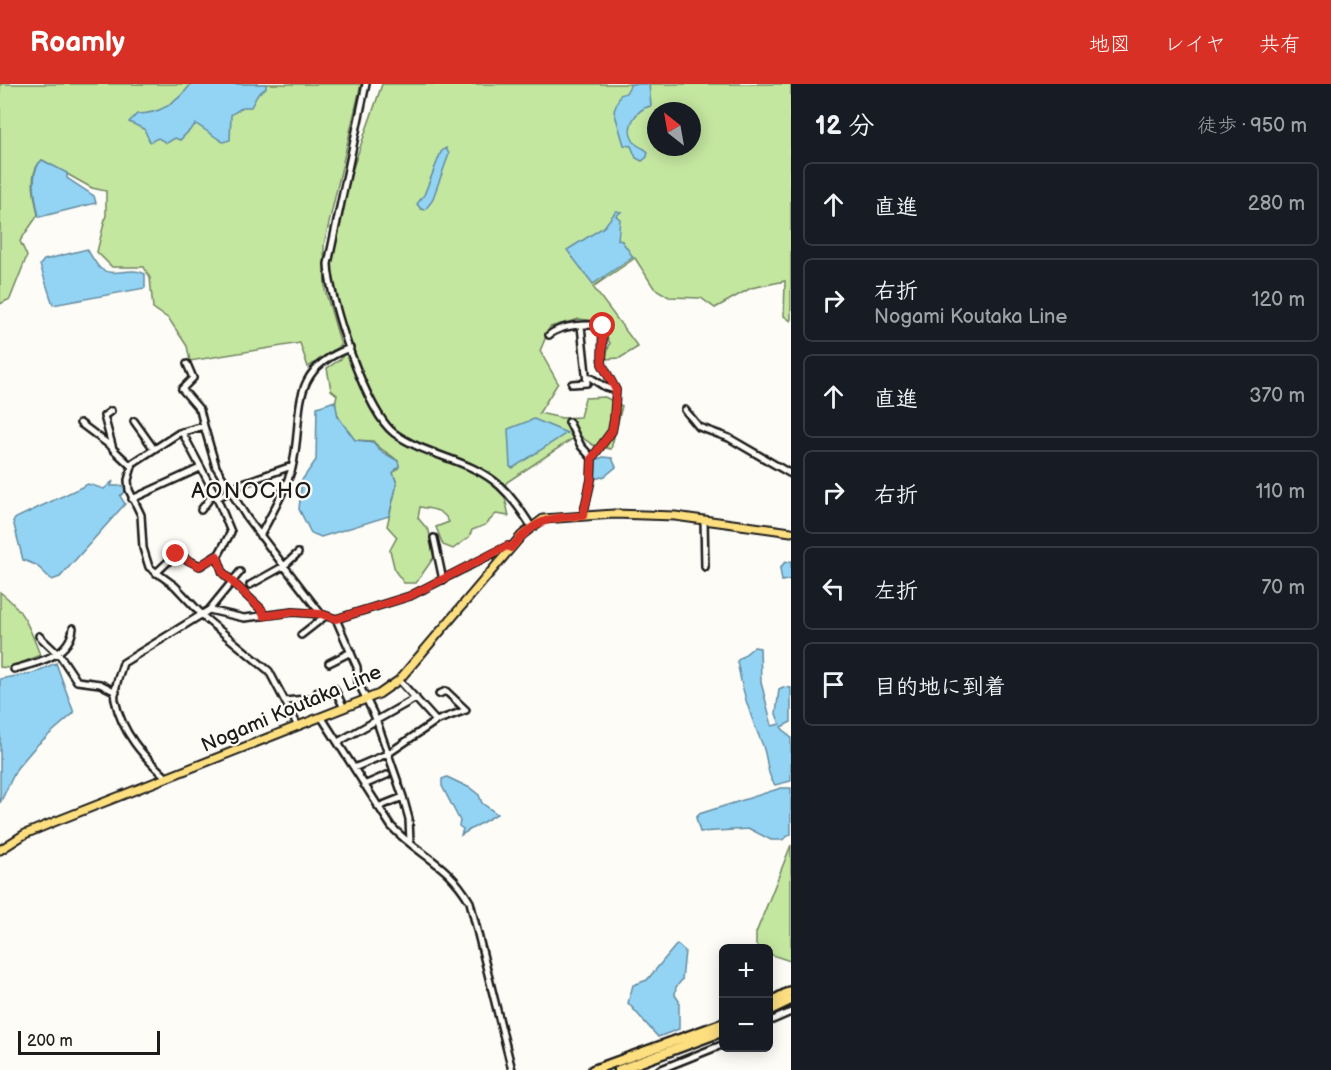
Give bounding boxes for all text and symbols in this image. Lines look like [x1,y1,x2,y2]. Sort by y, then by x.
text: Roamly [30,26,125,59]
text: 地図 [1089,32,1131,57]
text: レイヤ [1164,32,1226,57]
text: 共有 [1259,32,1301,57]
north arrow [647,102,701,156]
text: 12 分 [815,111,875,142]
text: 徒歩 · 950 m [1197,114,1307,138]
icon: ahead [817,188,850,221]
text: 280 m [1248,192,1305,216]
text: 直進 [874,194,918,221]
text: 右折 [874,278,918,305]
icon: right [817,284,850,317]
text: 120 m [1252,288,1305,312]
text: Nogami Koutaka Line [874,305,1067,329]
route start [589,312,615,338]
icon: ahead [817,380,850,413]
text: 370 m [1249,384,1305,408]
text: 直進 [874,386,918,413]
icon: right [817,476,850,509]
district label: AONOCHO [191,478,313,505]
text: 110 m [1256,480,1305,504]
text: 右折 [874,482,918,509]
route end [162,540,188,566]
icon: left [817,572,850,605]
text: 70 m [1261,576,1305,600]
text: 左折 [874,578,918,605]
street label: Nogami Koutaka Line [198,660,385,758]
icon: arrive [817,668,850,701]
text: 目的地に到着 [874,674,1006,701]
map controls [719,944,773,1052]
button: + [719,944,773,998]
button: − [719,998,773,1052]
scale bar [18,1028,160,1056]
text: 200 m [27,1032,73,1051]

